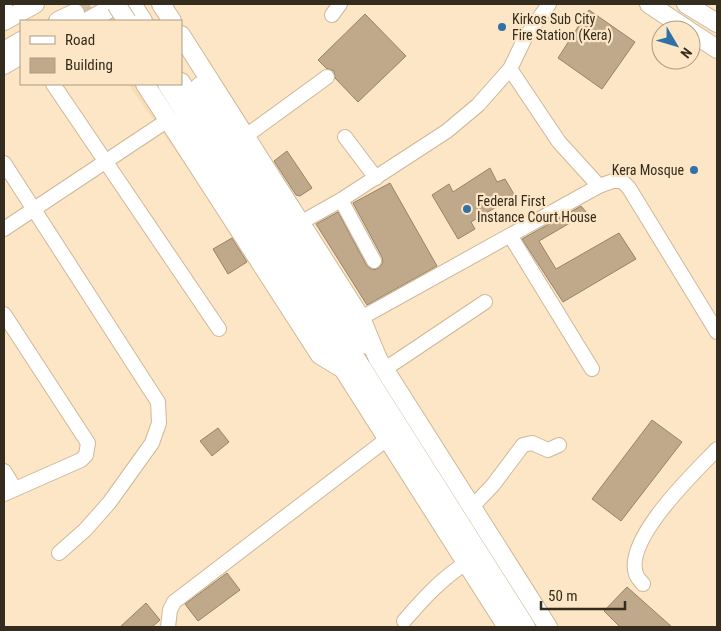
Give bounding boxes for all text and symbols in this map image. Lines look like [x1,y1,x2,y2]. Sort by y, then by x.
place label: Kirkos Sub City Fire Station (Kera) [512,11,612,44]
legend [20,20,182,85]
north arrow [651,20,701,70]
marker: Kirkos Sub City Fire Station (Kera) [496,21,508,33]
text: Road [65,31,95,49]
text: N [677,45,695,61]
text: Building [65,56,113,74]
place label: Kera Mosque [612,162,684,178]
marker: Kera Mosque [688,164,700,176]
place label: Federal First Instance Court House [477,193,597,225]
marker: Federal First Instance Court House [461,203,473,215]
scale bar [541,578,625,610]
text: 50 m [548,587,578,605]

